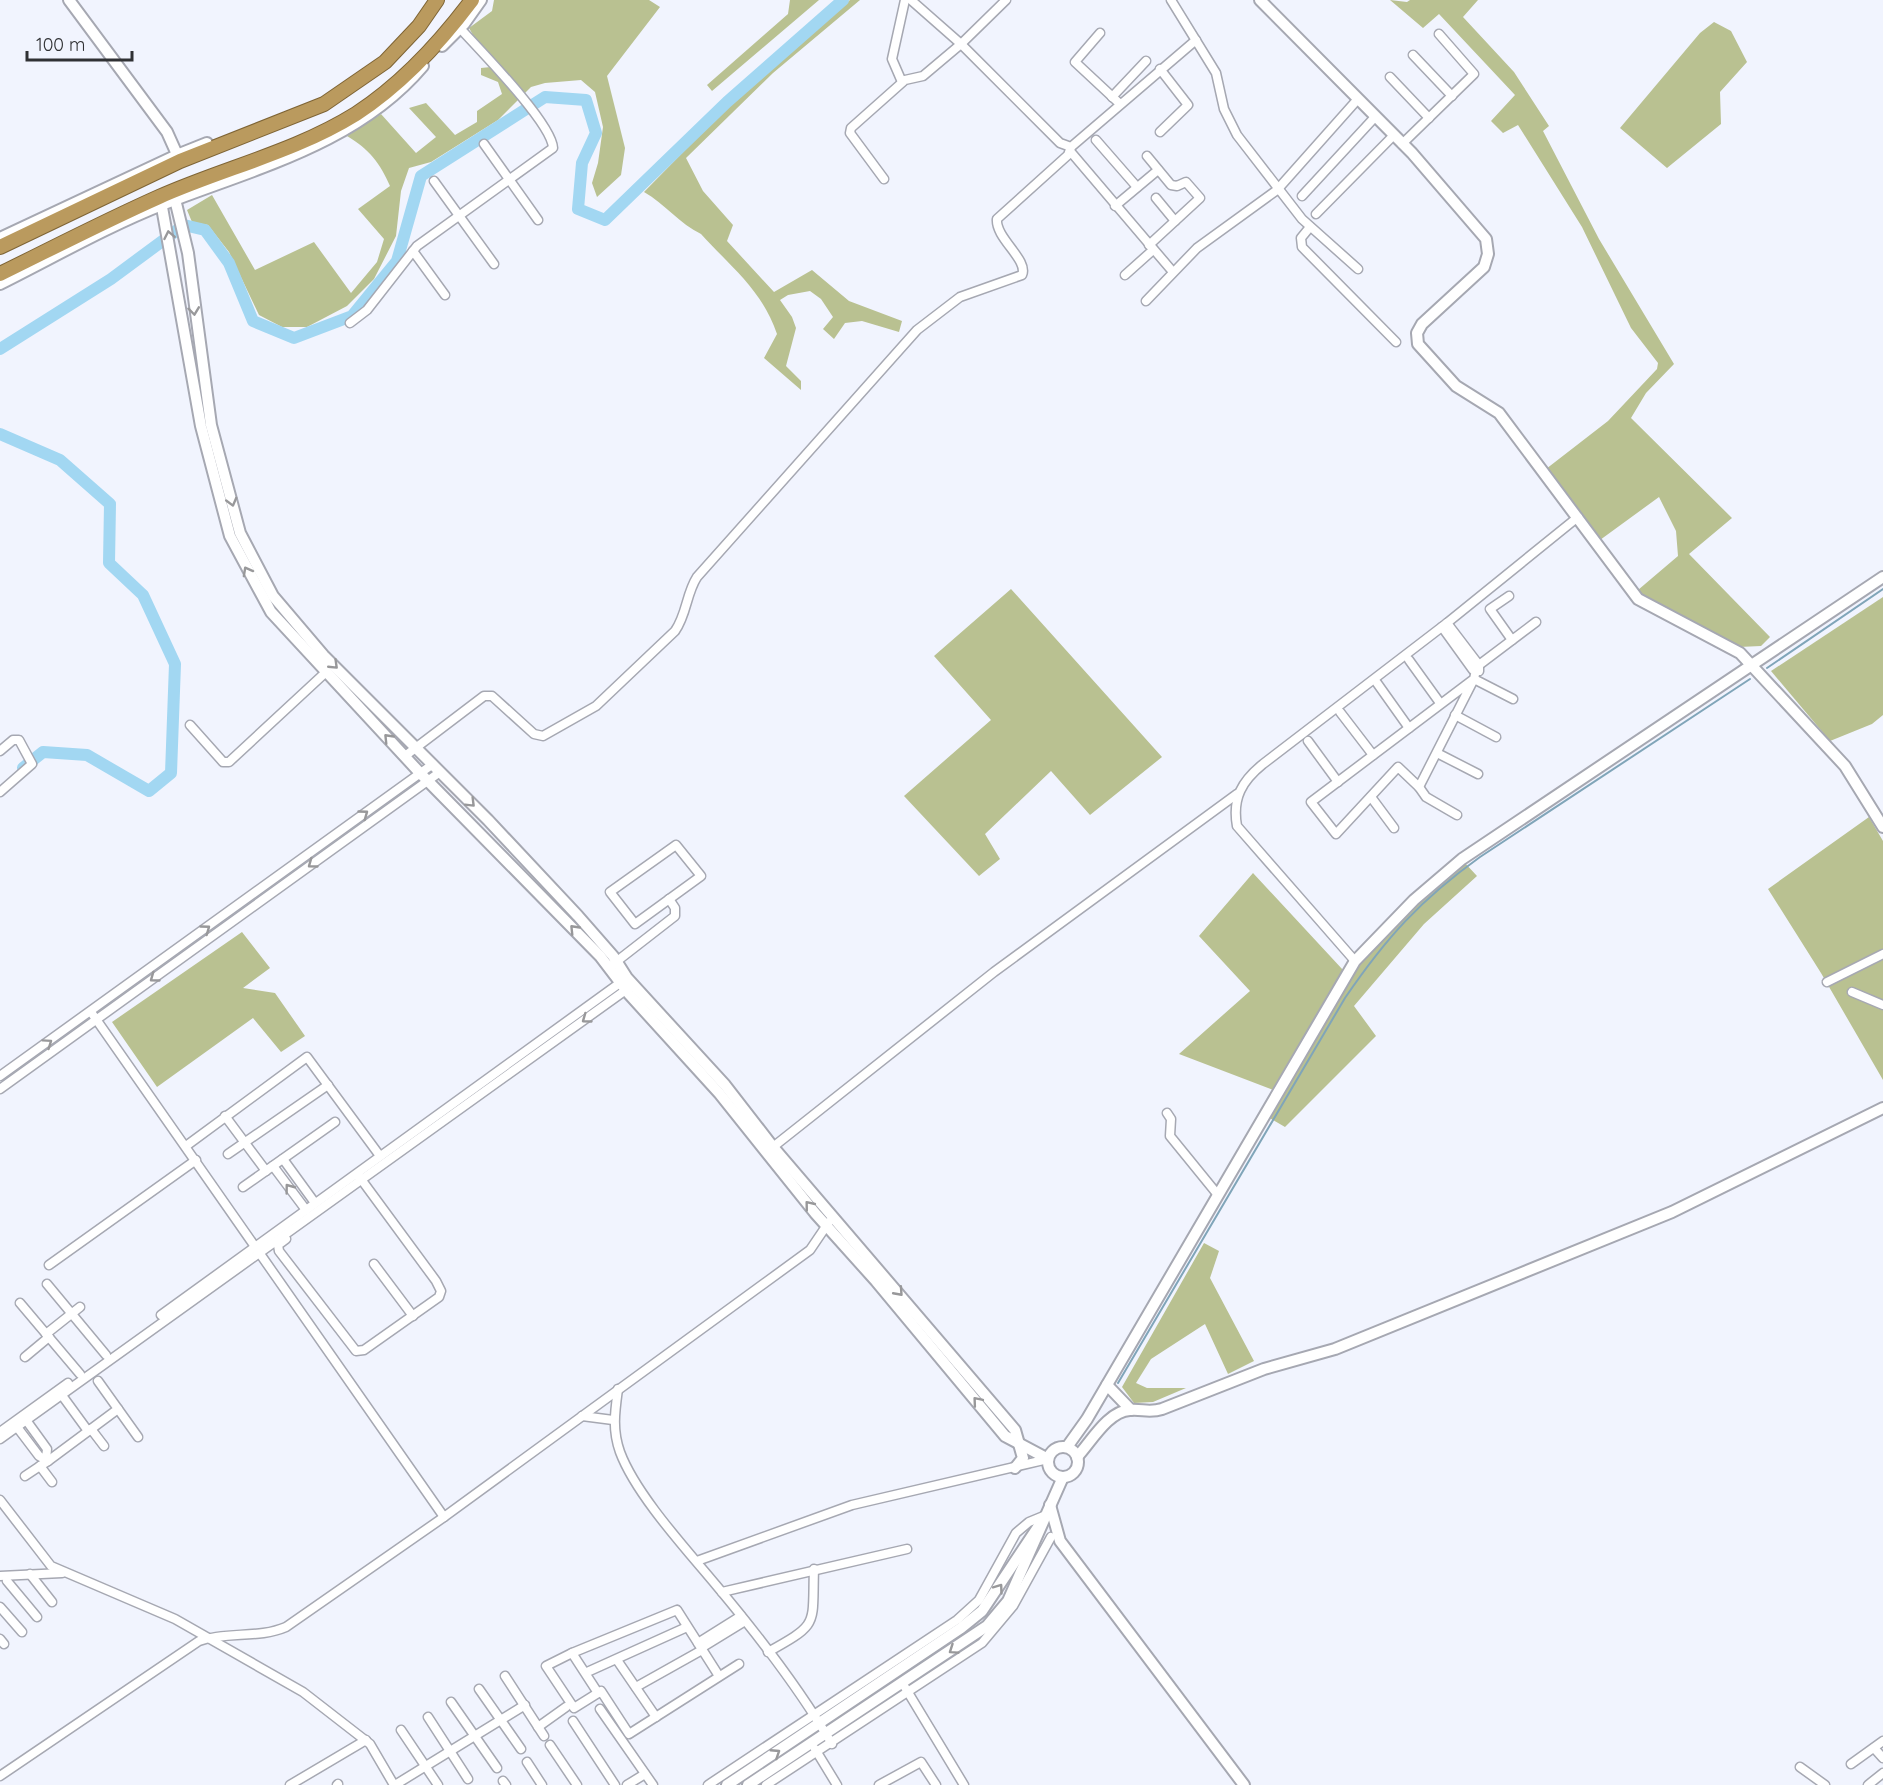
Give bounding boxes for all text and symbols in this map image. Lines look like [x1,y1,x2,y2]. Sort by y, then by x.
scale bar [27,24,132,62]
text: 100 m [36,33,85,56]
one-way arrow [163,230,176,240]
one-way arrow [188,307,200,316]
one-way arrow [224,497,237,507]
one-way arrow [243,567,254,578]
one-way arrow [327,658,337,669]
one-way arrow [384,735,395,746]
one-way arrow [464,796,475,807]
one-way arrow [357,810,368,821]
one-way arrow [308,857,319,868]
one-way arrow [200,925,211,936]
one-way arrow [570,925,581,935]
one-way arrow [149,971,160,982]
one-way arrow [581,1012,592,1023]
one-way arrow [41,1039,52,1050]
one-way arrow [285,1184,296,1195]
one-way arrow [805,1201,816,1212]
one-way arrow [892,1285,903,1296]
one-way arrow [973,1397,984,1408]
one-way arrow [991,1583,1002,1594]
one-way arrow [948,1643,959,1654]
one-way arrow [769,1749,780,1760]

